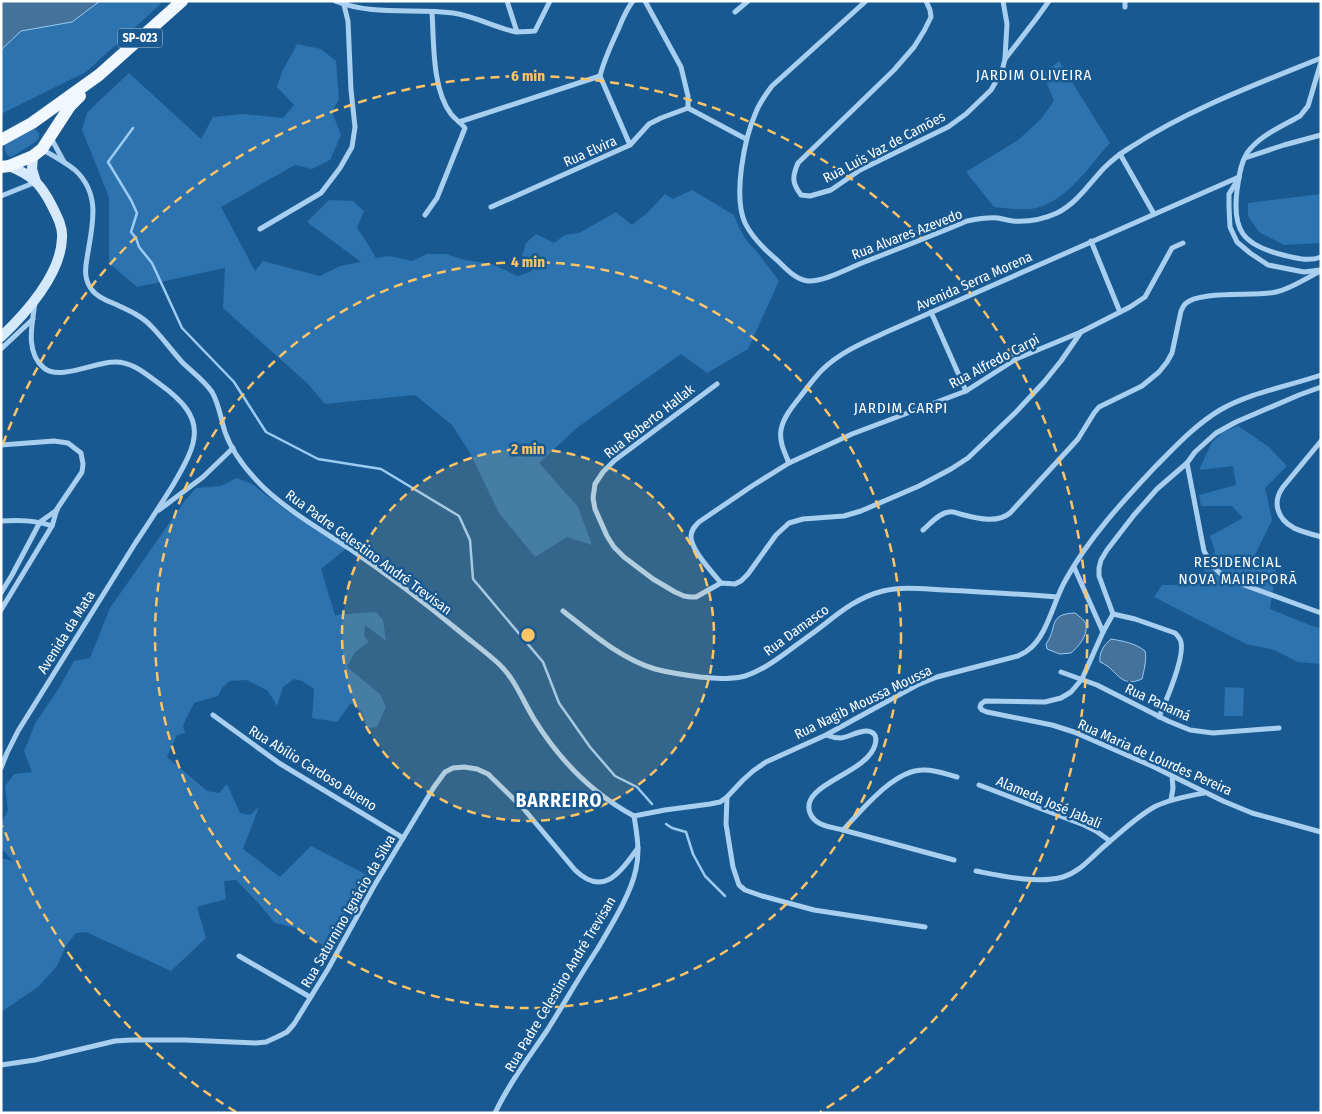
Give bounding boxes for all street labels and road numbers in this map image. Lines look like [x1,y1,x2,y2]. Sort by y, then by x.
road number: SP-023 [118,28,162,48]
street label: Rua Luis Vaz de Camões [820,108,948,187]
street label: Rua Elvira [561,132,619,171]
street label: Rua Alvares Azevedo [849,206,965,263]
street label: Avenida Serra Morena [913,248,1035,315]
street label: Rua Alfredo Carpi [946,331,1042,392]
street label: Rua Roberto Hallak [601,381,698,462]
street label: Rua Padre Celestino André Trevisan [282,486,455,618]
street label: Avenida da Mata [34,587,99,677]
street label: Rua Damasco [760,601,832,660]
street label: Rua Nagib Moussa Moussa [792,662,935,743]
street label: Rua Panamá [1122,680,1193,725]
street label: Rua Maria de Lourdes Pereira [1075,716,1235,799]
street label: Rua Abílio Cardoso Bueno [246,722,380,815]
street label: Alameda José Jabali [994,773,1104,832]
street label: Rua Saturnino Ignácio da Silva [298,832,399,991]
street label: Rua Padre Celestino André Trevisan [501,894,620,1075]

